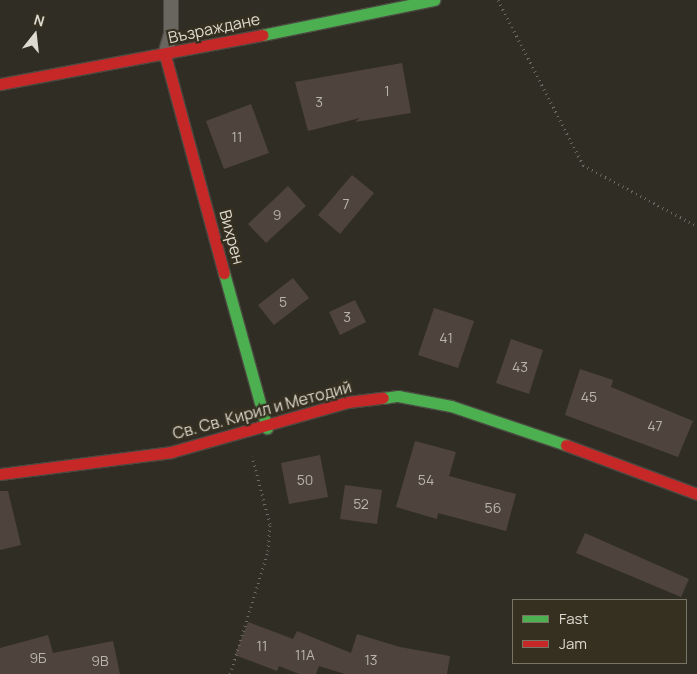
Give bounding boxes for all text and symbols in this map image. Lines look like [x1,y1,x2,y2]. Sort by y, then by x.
street label: Възраждане [166,9,262,47]
north arrow [10,10,60,60]
text: N [32,10,47,31]
house number: 1 [384,83,390,99]
house number: 3 [315,94,323,110]
house number: 11 [232,129,242,145]
house number: 7 [342,196,350,212]
house number: 9 [273,207,281,223]
street label: Вихрен [216,208,248,266]
house number: 5 [279,294,287,310]
house number: 3 [343,309,351,325]
house number: 41 [439,330,453,346]
house number: 43 [512,359,528,375]
street label: Св. Св. Кирил и Методий [170,377,354,443]
house number: 45 [581,389,597,405]
house number: 47 [647,418,663,434]
house number: 50 [297,472,313,488]
house number: 54 [418,472,434,488]
house number: 52 [353,496,369,512]
house number: 56 [485,500,501,516]
legend [512,599,687,664]
text: Fast [559,608,588,629]
text: Jam [559,633,587,654]
house number: 11 [257,638,267,654]
house number: 11А [295,647,315,663]
house number: 9Б [29,650,47,666]
house number: 13 [364,652,378,668]
house number: 9В [91,653,109,669]

